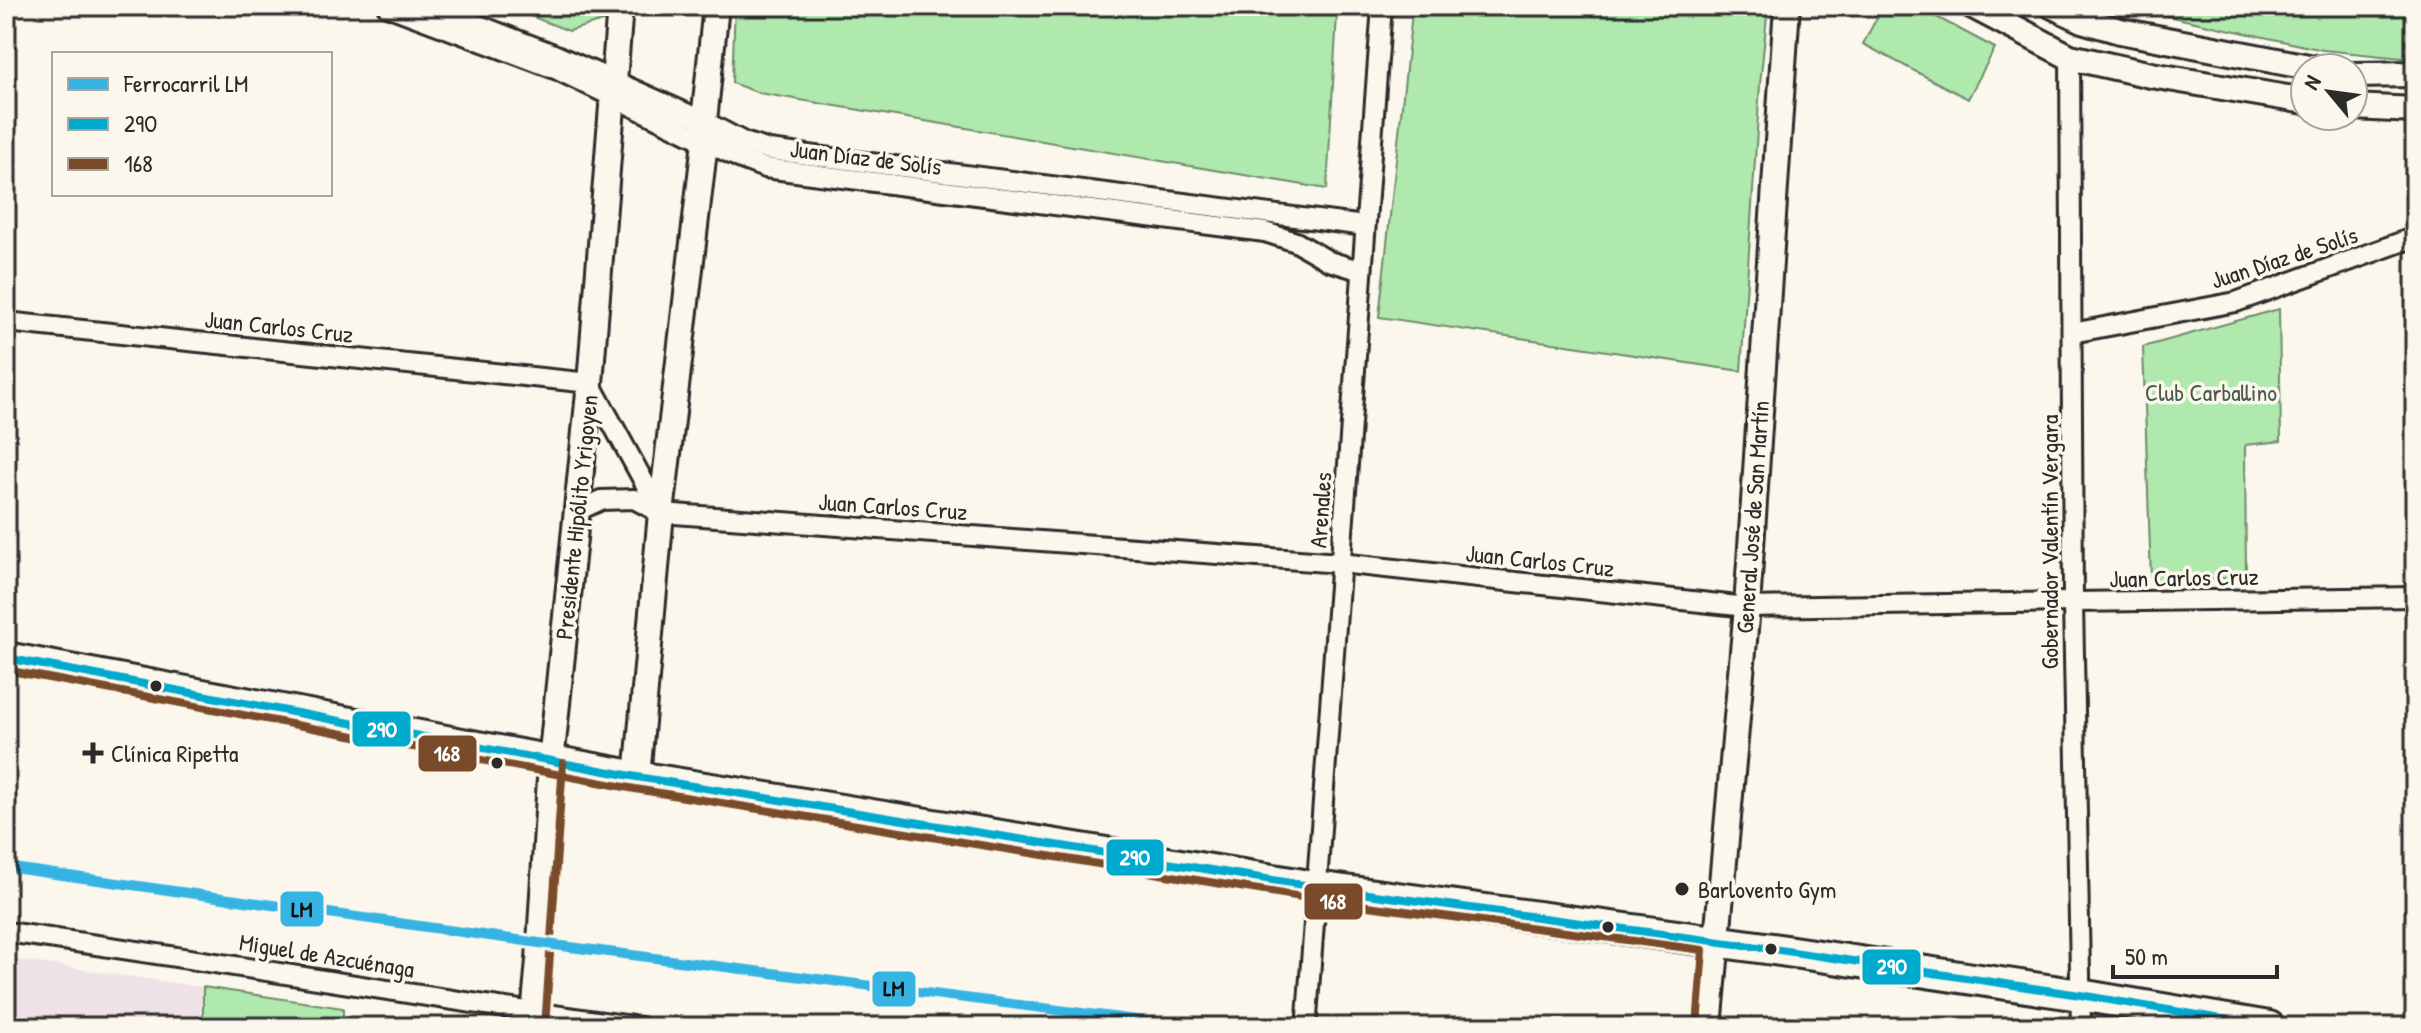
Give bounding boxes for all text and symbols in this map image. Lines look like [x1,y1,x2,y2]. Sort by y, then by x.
legend [52,52,332,196]
north arrow [2289,52,2369,132]
text: Ferrocarril LM [123,67,248,99]
text: N [2296,70,2328,95]
text: 29O [124,107,157,139]
street label: Juan Díaz de Solís [788,132,944,182]
text: 168 [124,147,153,179]
street label: Juan Díaz de Solís [2207,218,2361,296]
street label: Juan Carlos Cruz [203,302,355,350]
park label: Club Carballino [2145,376,2277,408]
street label: Presidente Hipólito Yrigoyen [547,393,605,641]
street label: General José de San Martín [1728,399,1776,635]
street label: Gobernador Valentín Vergara [2033,415,2065,669]
street label: Arenales [1301,471,1339,549]
street label: Juan Carlos Cruz [817,485,969,527]
street label: Juan Carlos Cruz [1464,536,1616,584]
street label: Juan Carlos Cruz [2109,560,2259,594]
unlabelled marker [148,678,164,694]
line badge: 29O [351,710,412,748]
text: 29O [367,714,397,744]
line badge: 168 [417,734,478,773]
place label: Clínica Ripetta [111,737,238,769]
text: 168 [434,738,461,768]
marker: Clínica Ripetta [82,742,104,764]
unlabelled marker [489,755,505,771]
line badge: 29O [1105,838,1165,877]
text: 29O [1120,842,1150,872]
place label: Barlovento Gym [1698,873,1836,905]
marker: Barlovento Gym [1673,880,1691,898]
line badge: 168 [1303,882,1364,921]
text: 168 [1320,886,1347,916]
line badge: LM [279,890,325,928]
text: LM [291,894,313,924]
unlabelled marker [1600,919,1616,935]
street label: Miguel de Azcuénaga [237,925,417,985]
scale bar [2113,929,2277,979]
text: 50 m [2125,940,2168,972]
unlabelled marker [1763,941,1779,957]
line badge: 29O [1861,948,1922,986]
text: 29O [1877,951,1907,981]
line badge: LM [871,970,917,1008]
text: LM [883,973,905,1003]

